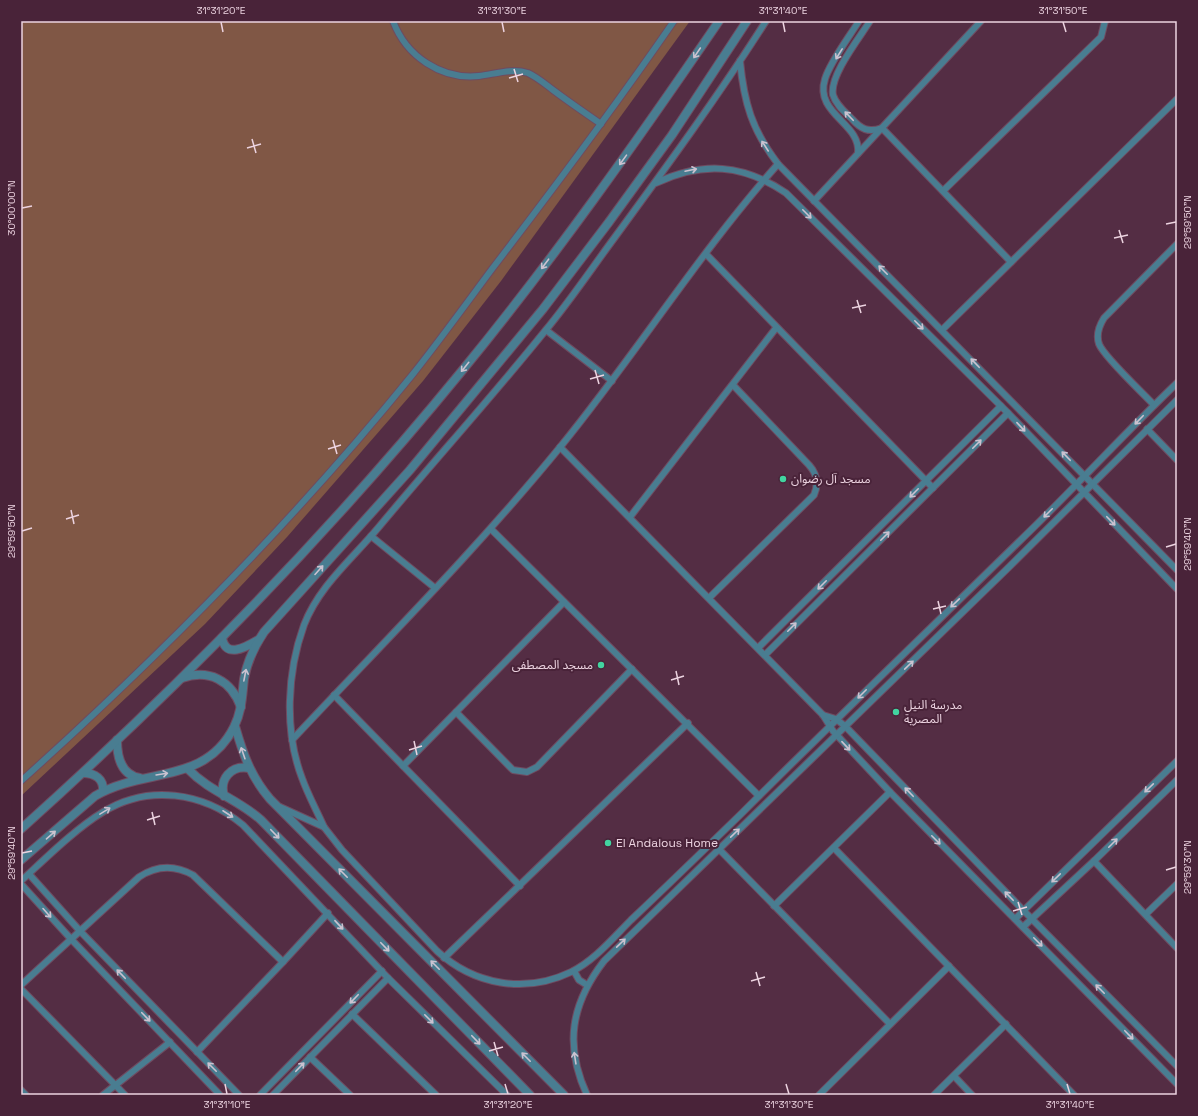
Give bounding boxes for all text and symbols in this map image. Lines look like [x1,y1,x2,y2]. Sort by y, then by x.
text: 31°31'20"E [197,4,246,17]
text: 31°31'30"E [478,4,527,17]
text: 31°31'40"E [759,4,808,17]
text: 31°31'50"E [1039,4,1088,17]
one-way arrow [693,48,701,59]
one-way arrow [834,48,842,60]
one-way arrow [844,111,854,121]
one-way arrow [761,141,769,152]
one-way arrow [619,155,627,166]
one-way arrow [684,166,697,174]
text: 30°00'00"N [5,180,18,236]
text: 29°59'50"N [1181,195,1194,249]
one-way arrow [802,209,812,219]
one-way arrow [541,259,549,270]
one-way arrow [878,265,888,275]
one-way arrow [914,320,924,330]
one-way arrow [970,358,979,368]
one-way arrow [461,361,469,372]
one-way arrow [1135,415,1144,425]
one-way arrow [1016,422,1025,432]
one-way arrow [972,439,982,449]
one-way arrow [1061,451,1070,461]
place label: مسجد آل رضوان [791,471,870,487]
marker: مسجد آل رضوان [778,474,788,484]
one-way arrow [909,489,919,498]
text: 29°59'50"N [5,504,18,558]
one-way arrow [1043,508,1053,518]
one-way arrow [1106,516,1115,526]
text: 29°59'40"N [1181,517,1194,571]
one-way arrow [880,531,890,541]
one-way arrow [314,565,324,575]
one-way arrow [817,580,827,590]
one-way arrow [950,598,960,608]
one-way arrow [787,623,797,632]
place label: مسجد المصطفى [512,657,593,673]
marker: مسجد المصطفى [596,660,606,670]
one-way arrow [904,660,914,670]
one-way arrow [242,669,250,682]
one-way arrow [857,689,867,699]
place label: مدرسة النيل المصرية [904,697,962,727]
marker: مدرسة النيل المصرية [891,707,901,717]
one-way arrow [842,741,851,751]
one-way arrow [238,747,246,759]
one-way arrow [155,770,168,778]
one-way arrow [1144,783,1154,793]
one-way arrow [904,787,914,797]
one-way arrow [98,807,110,815]
one-way arrow [222,809,233,818]
text: 29°59'40"N [5,826,18,880]
one-way arrow [730,828,740,838]
one-way arrow [270,829,279,839]
one-way arrow [45,830,56,839]
place label: El Andalous Home [616,835,718,851]
one-way arrow [932,835,941,845]
marker: El Andalous Home [603,838,613,848]
one-way arrow [1108,838,1118,848]
text: 29°59'30"N [1181,840,1194,894]
one-way arrow [338,868,348,878]
one-way arrow [1051,873,1061,883]
one-way arrow [1004,891,1014,901]
one-way arrow [42,907,51,917]
one-way arrow [334,920,344,930]
one-way arrow [1033,937,1043,947]
one-way arrow [616,938,626,948]
one-way arrow [380,942,390,952]
one-way arrow [430,960,440,970]
one-way arrow [116,969,126,979]
one-way arrow [1096,984,1105,994]
one-way arrow [349,994,359,1004]
one-way arrow [141,1012,151,1022]
one-way arrow [424,1014,434,1023]
one-way arrow [1124,1030,1134,1040]
one-way arrow [471,1035,481,1045]
one-way arrow [521,1052,531,1062]
one-way arrow [570,1052,578,1065]
one-way arrow [207,1062,217,1072]
one-way arrow [295,1062,305,1072]
text: 31°31'10"E [204,1098,251,1111]
text: 31°31'20"E [484,1098,533,1111]
text: 31°31'30"E [765,1098,814,1111]
text: 31°31'40"E [1046,1098,1095,1111]

